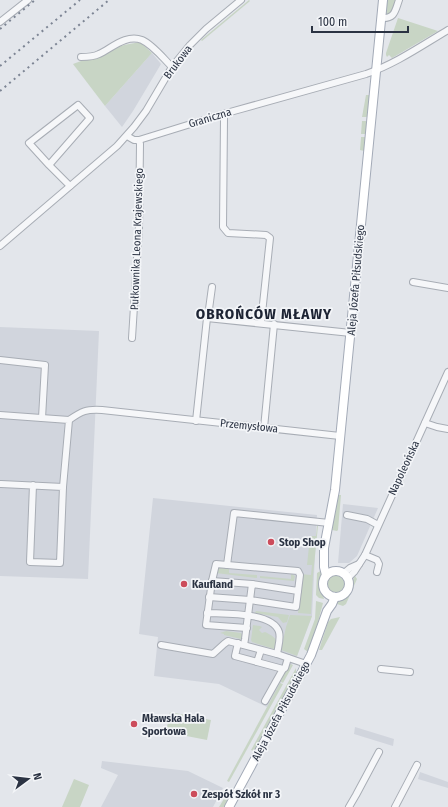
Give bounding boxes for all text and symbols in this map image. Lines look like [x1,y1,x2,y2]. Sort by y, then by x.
scale bar [312,8,408,34]
text: 100 m [318,15,347,29]
street label: Brukowa [161,43,195,81]
street label: Graniczna [187,105,233,131]
street label: Pułkownika Leona Krajewskiego [128,167,146,310]
street label: Aleja Józefa Piłsudskiego [345,224,367,336]
district label: OBROŃCÓW MŁAWY [196,305,332,323]
street label: Przemysłowa [219,416,279,436]
street label: Napoleońska [386,439,422,497]
place label: Stop Shop [279,536,326,549]
marker: Stop Shop [266,537,276,547]
place label: Kaufland [192,578,233,591]
marker: Kaufland [179,579,189,589]
street label: Aleja Józefa Piłsudskiego [249,659,313,763]
place label: Mławska Hala Sportowa [142,712,205,738]
marker: Mławska Hala Sportowa [129,719,139,729]
north arrow [8,759,48,799]
text: N [30,772,44,781]
place label: Zespół Szkół nr 3 [202,788,280,801]
marker: Zespół Szkół nr 3 [189,789,199,799]

